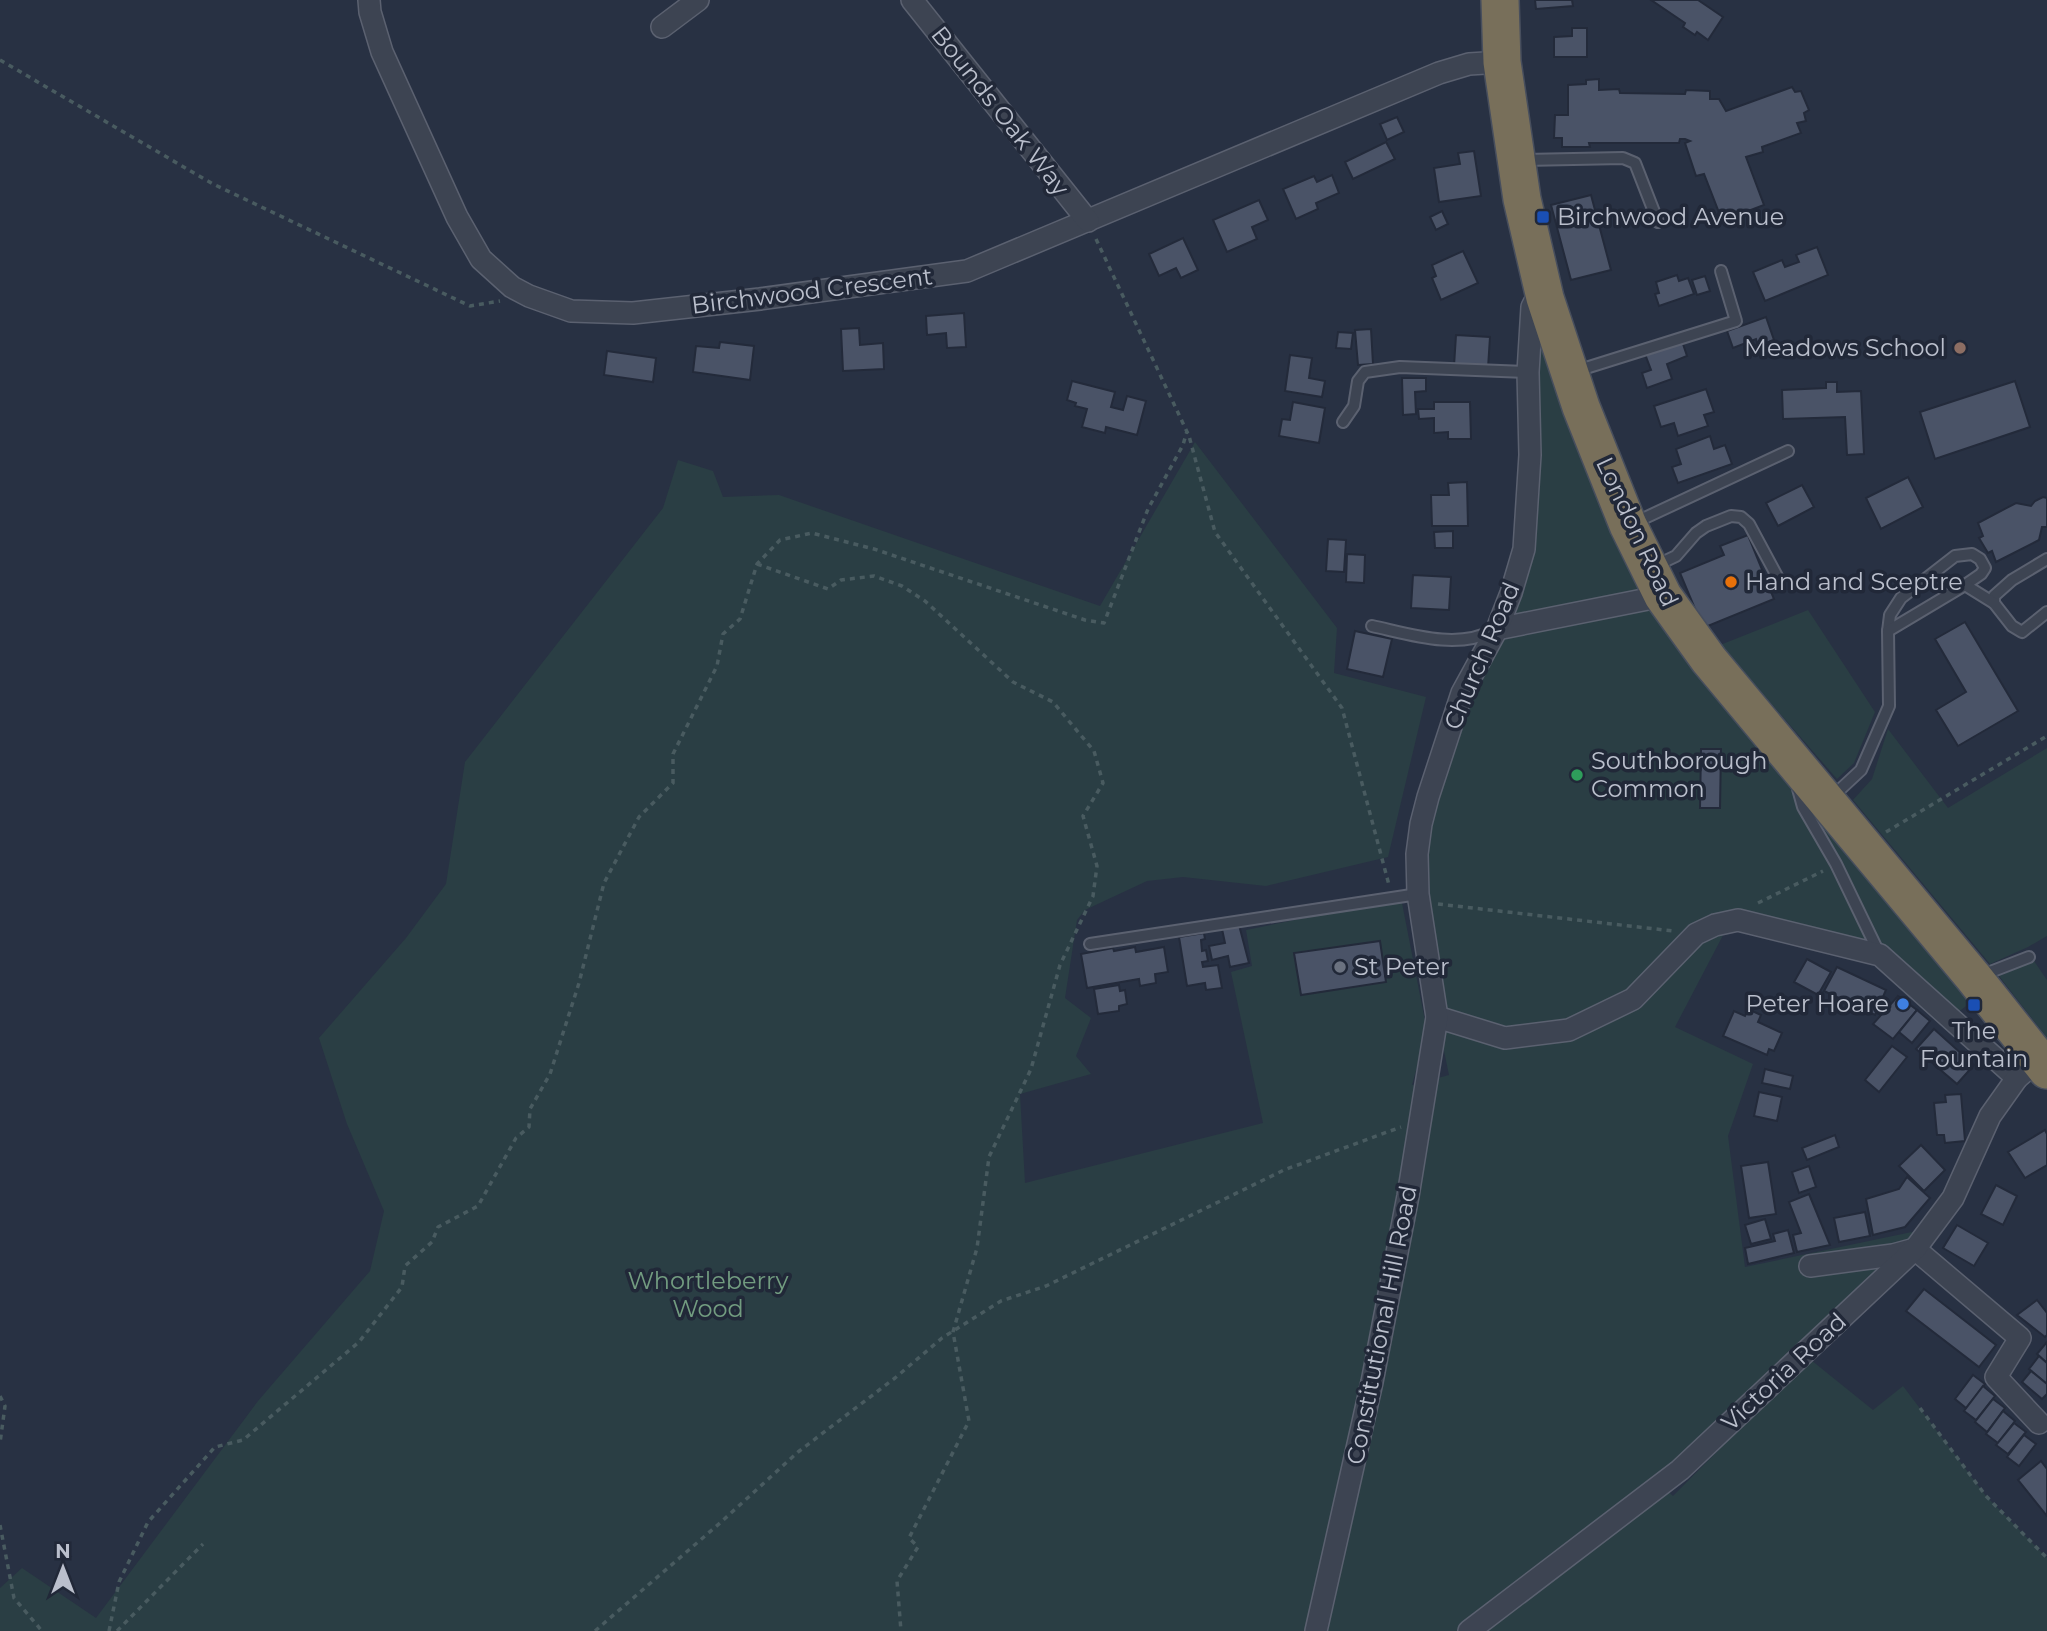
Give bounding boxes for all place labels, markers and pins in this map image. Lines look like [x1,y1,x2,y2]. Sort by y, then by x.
place label: Birchwood Avenue [1557,202,1784,231]
marker: Birchwood Avenue [1535,209,1551,225]
place label: Meadows School [1744,333,1946,362]
marker: Meadows School [1952,340,1968,356]
place label: Hand and Sceptre [1745,567,1963,596]
marker: Hand and Sceptre [1723,574,1739,590]
place label: Southborough Common [1591,746,1767,803]
marker: Southborough Common [1569,767,1585,783]
place label: St Peter [1354,952,1450,981]
marker: St Peter [1332,959,1348,975]
place label: Peter Hoare [1745,989,1889,1018]
marker: Peter Hoare [1895,996,1911,1012]
marker: The Fountain [1966,997,1982,1013]
place label: The Fountain [1920,1016,2028,1073]

